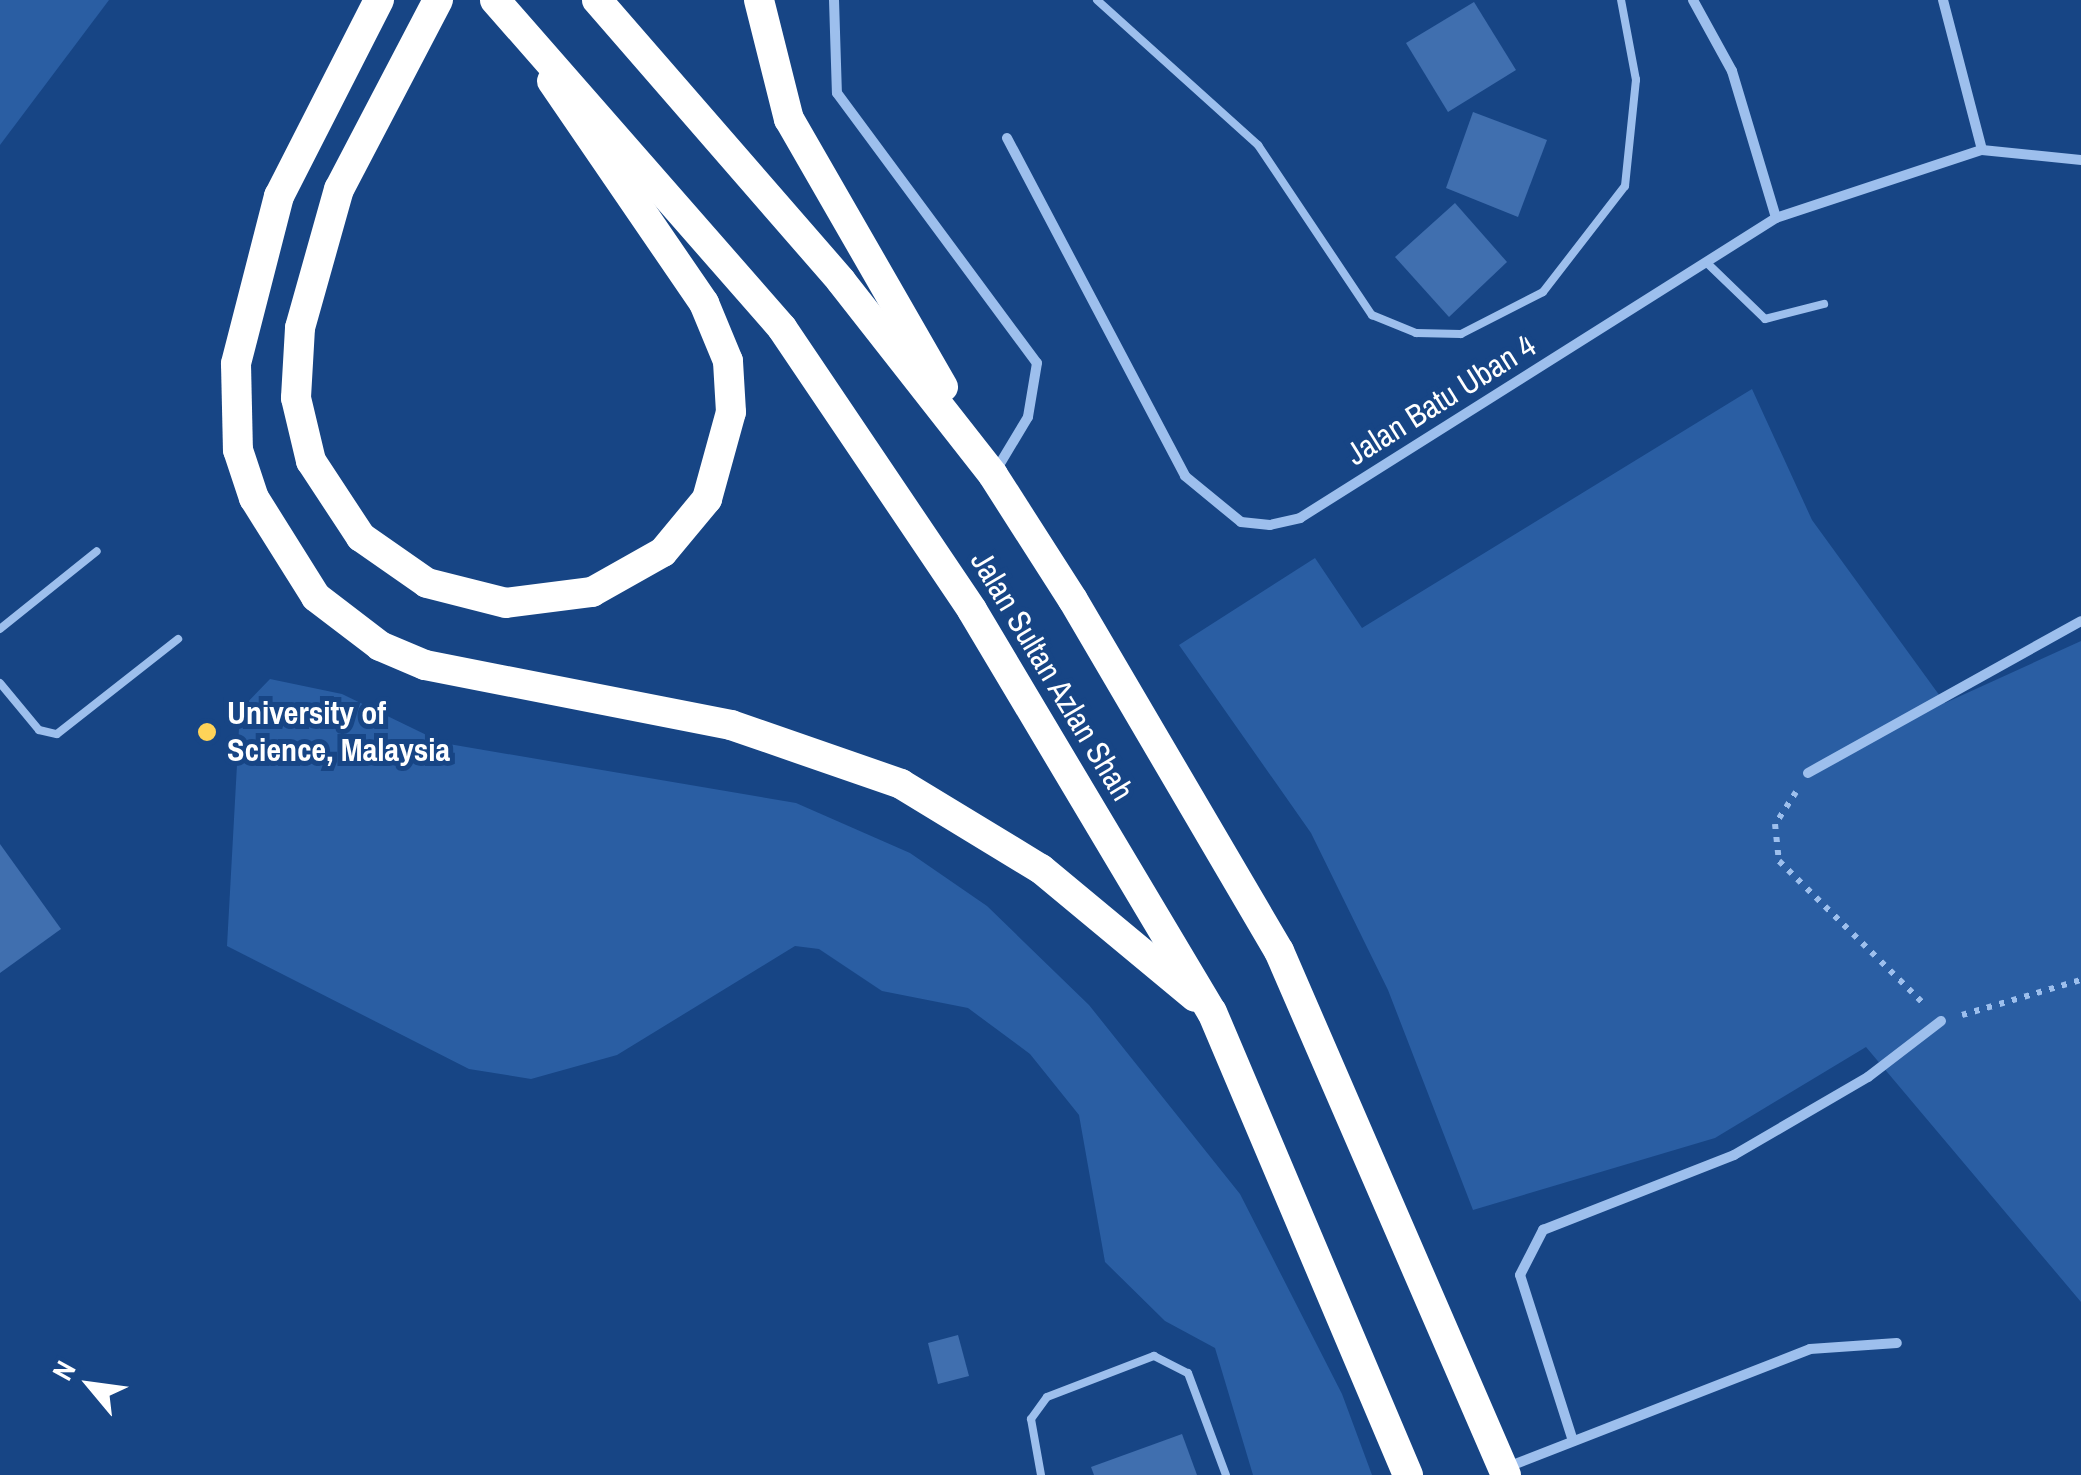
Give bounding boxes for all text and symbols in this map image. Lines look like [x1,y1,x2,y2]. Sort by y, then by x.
street label: Jalan Batu Uban 4 [1339,327,1543,473]
street label: Jalan Sultan Azlan Shah [962,544,1142,808]
place label: University of Science, Malaysia [227,695,450,770]
marker: University of Science, Malaysia [196,721,218,743]
north arrow [40,1335,140,1435]
text: N [43,1354,84,1387]

